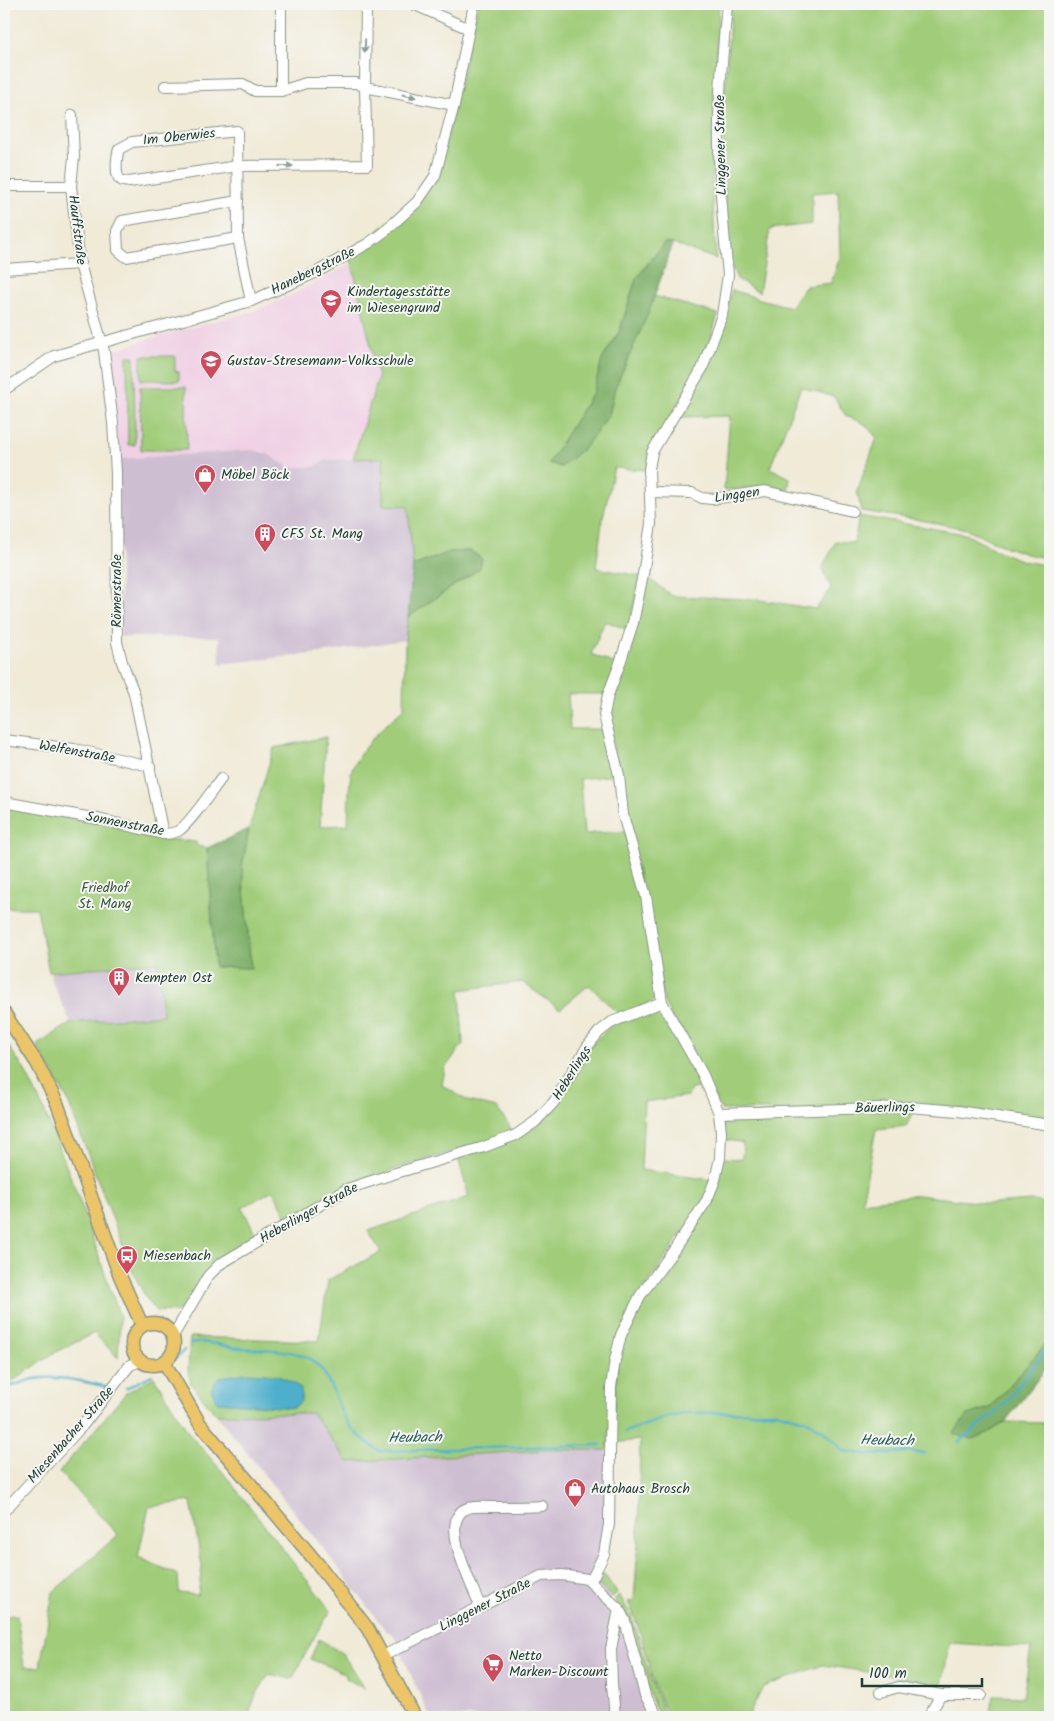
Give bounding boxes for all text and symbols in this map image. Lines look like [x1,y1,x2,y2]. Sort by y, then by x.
one-way arrow [361,38,369,54]
one-way arrow [402,92,417,100]
street label: Linggener Straße [709,94,733,195]
street label: Im Oberwies [142,122,216,152]
one-way arrow [279,161,295,169]
street label: Hauffstraße [62,194,92,267]
street label: Hanebergstraße [267,241,360,301]
place label: Kindertagesstätte im Wiesengrund [347,281,451,319]
school or university icon: Kindertagesstätte im Wiesengrund [319,288,343,319]
school or university icon: Gustav-Stresemann-Volksschule [199,349,223,380]
place label: Gustav-Stresemann-Volksschule [227,350,414,372]
shop icon: Möbel Böck [193,463,217,494]
place label: Möbel Böck [221,464,290,486]
street label: Linggen [713,481,761,509]
building icon: CFS St. Mang [253,522,277,553]
place label: CFS St. Mang [281,523,363,545]
street label: Römerstraße [106,553,128,628]
street label: Welfenstraße [37,735,117,770]
street label: Sonnenstraße [84,806,167,843]
park label: Friedhof St. Mang [78,877,132,915]
building icon: Kempten Ost [107,966,131,997]
place label: Kempten Ost [135,967,213,989]
street label: Heberlings [547,1041,597,1105]
street label: Bäuerlings [855,1096,915,1120]
street label: Heberlinger Straße [256,1176,363,1249]
bus stop icon: Miesenbach [115,1244,139,1275]
place label: Miesenbach [143,1245,211,1267]
street label: Miesenbacher Straße [22,1381,120,1489]
water label: Heubach [388,1425,444,1450]
water label: Heubach [860,1429,916,1454]
shop icon: Autohaus Brosch [563,1477,587,1508]
place label: Autohaus Brosch [591,1478,690,1500]
street label: Linggener Straße [435,1572,535,1638]
place label: Netto Marken-Discount [509,1645,609,1683]
supermarket icon: Netto Marken-Discount [481,1652,505,1683]
scale bar [862,1656,982,1688]
text: 100 m [869,1662,907,1686]

